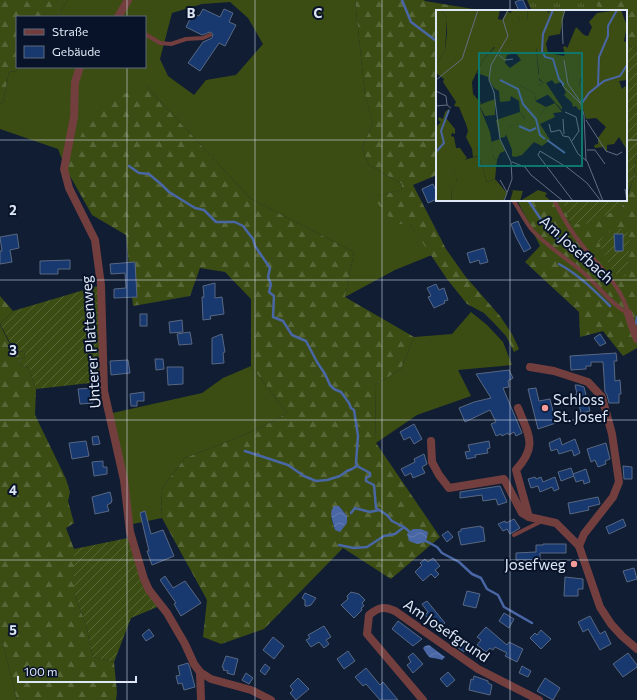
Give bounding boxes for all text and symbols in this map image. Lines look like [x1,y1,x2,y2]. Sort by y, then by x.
text: B [187,5,196,21]
text: C [314,5,323,21]
inset map [436,10,627,201]
legend [16,16,146,68]
text: Straße [52,24,88,38]
text: Gebäude [52,44,100,58]
text: 2 [9,202,17,218]
street label: Am Josefbach [537,211,617,287]
street label: Unterer Plattenweg [76,275,104,409]
text: 3 [9,342,17,358]
place label: Schloss St. Josef [553,390,608,425]
marker: Schloss St. Josef [540,403,550,413]
text: 4 [9,482,17,498]
place label: Josefweg [504,555,566,573]
marker: Josefweg [569,559,579,569]
street label: Am Josefgrund [401,595,493,665]
text: 5 [9,622,17,638]
scale bar [18,658,136,684]
text: 100 m [24,664,58,678]

